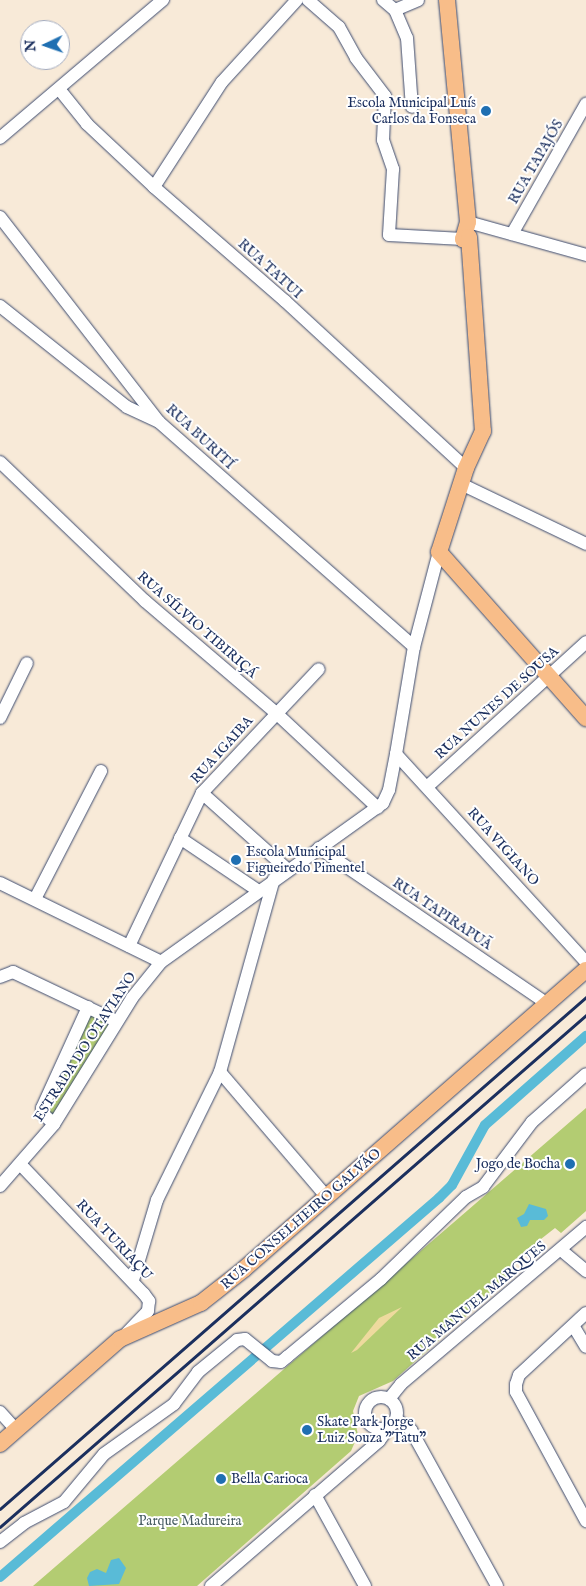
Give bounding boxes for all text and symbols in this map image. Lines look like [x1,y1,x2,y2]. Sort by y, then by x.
north arrow [20,20,70,70]
text: N [22,39,40,52]
place label: Escola Municipal Luís Carlos da Fonseca [347,95,476,128]
marker: Escola Municipal Luís Carlos da Fonseca [480,105,492,117]
street label: RUA TAPAJÓS [505,117,567,207]
street label: RUA TATUI [234,236,306,302]
street label: RUA BURITÍ [162,401,238,473]
street label: RUA SÍLVIO TIBIRIÇÁ [134,568,260,682]
street label: RUA NUNES DE SOUSA [432,643,562,763]
street label: RUA IGAIBA [187,713,257,787]
street label: RUA VIGIANO [464,805,542,889]
place label: Escola Municipal Figueiredo Pimentel [246,844,365,876]
marker: Escola Municipal Figueiredo Pimentel [230,854,242,866]
street label: RUA TAPIRAPUÃ [389,875,495,953]
street label: ESTRADA DO OTAVIANO [30,969,140,1125]
street label: RUA CONSELHEIRO GALVÃO [218,1145,384,1293]
place label: Jogo de Bocha [476,1156,560,1172]
marker: Jogo de Bocha [564,1158,576,1170]
street label: RUA TURIAÇU [72,1196,156,1284]
street label: RUA MANUEL MARQUES [404,1238,550,1364]
place label: Skate Park Jorge Luiz Souza "Tatu" [317,1414,426,1446]
marker: Skate Park Jorge Luiz Souza "Tatu" [301,1424,313,1436]
place label: Bella Carioca [231,1471,308,1487]
marker: Bella Carioca [215,1473,227,1485]
park label: Parque Madureira [138,1513,242,1529]

